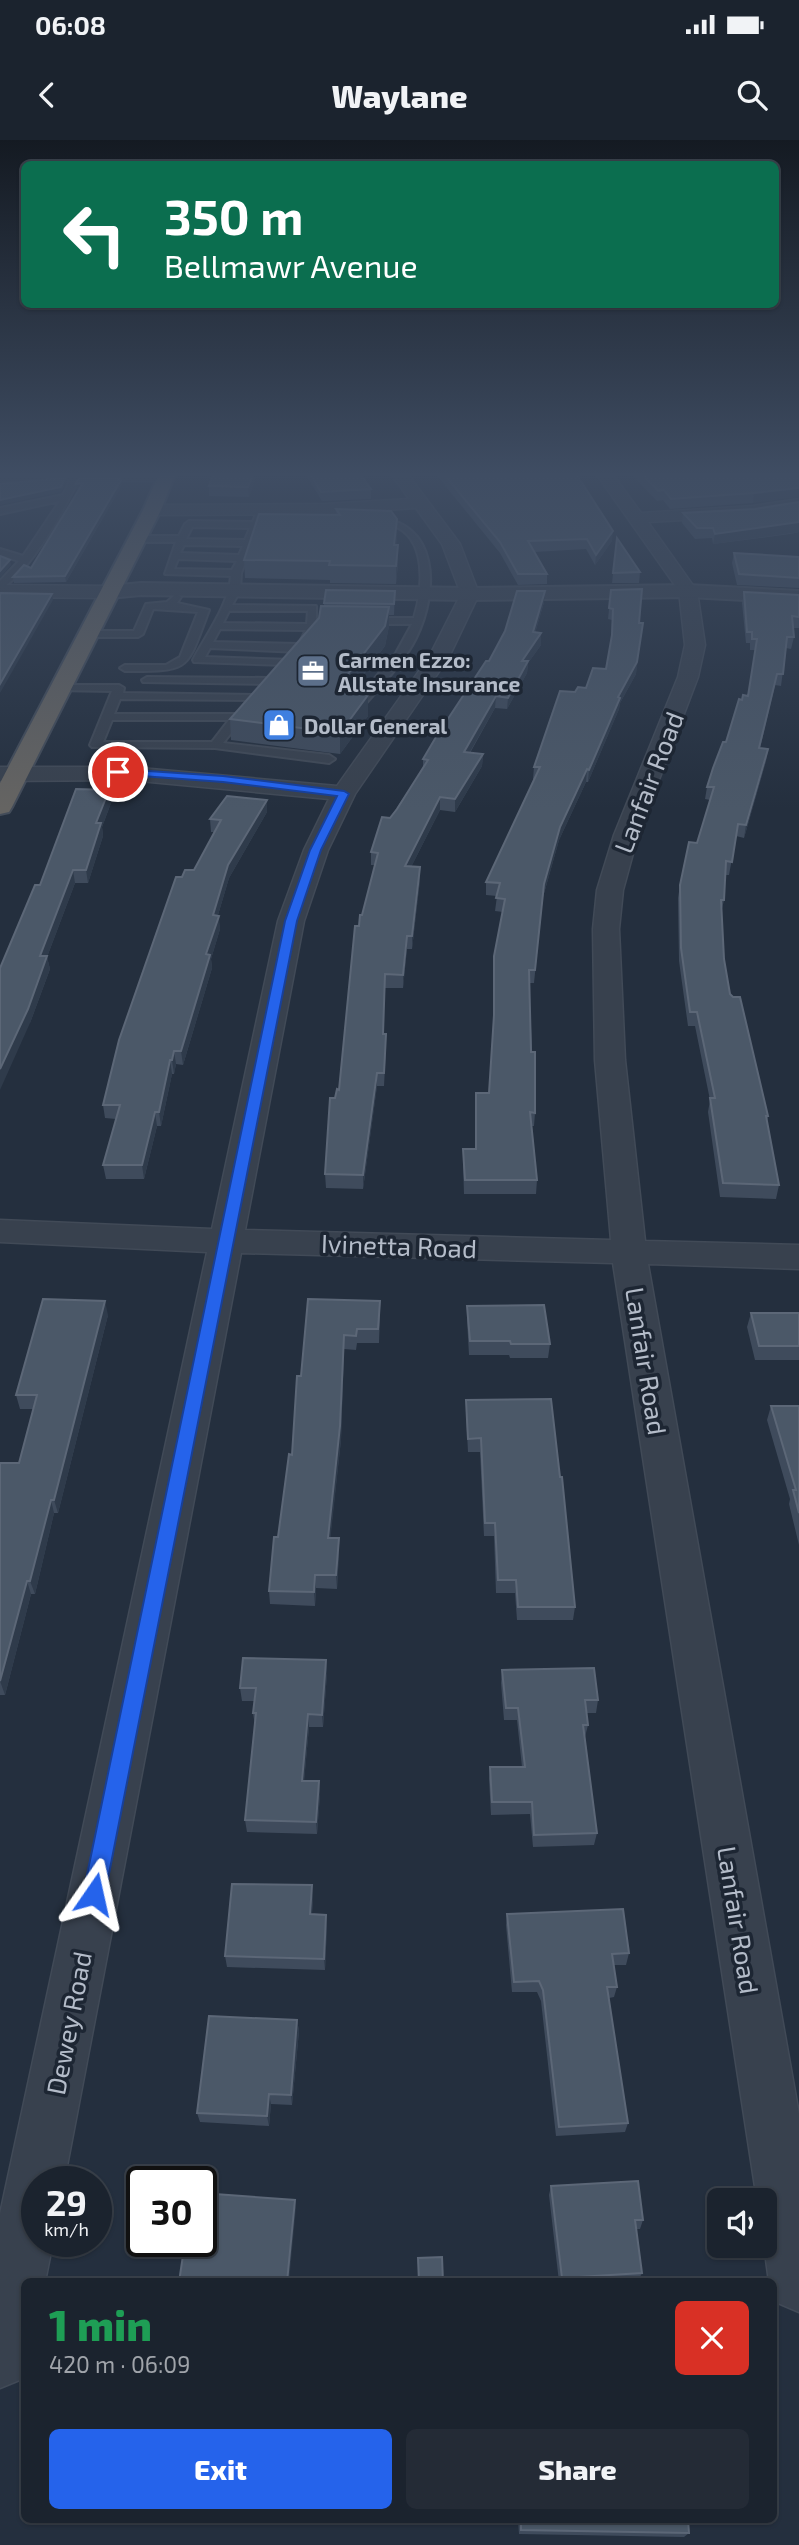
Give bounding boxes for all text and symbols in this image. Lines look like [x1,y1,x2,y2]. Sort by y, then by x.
text: 06:08 [35,9,106,40]
icon: back [28,76,66,114]
text: Waylane [331,76,468,114]
icon: search [733,76,771,114]
text: 350 m [164,186,304,245]
icon: left [49,189,140,280]
text: Bellmawr Avenue [164,246,418,284]
place label: Carmen Ezzo: Allstate Insurance [338,647,521,696]
office icon: Carmen Ezzo: Allstate Insurance [294,652,332,690]
shop icon: Dollar General [260,706,298,744]
street label: Lanfair Road [607,707,689,857]
place label: Dollar General [304,713,447,738]
pin [88,742,148,802]
icon: arrive [99,753,137,791]
street label: Ivinetta Road [321,1227,477,1263]
street label: Lanfair Road [620,1285,674,1437]
street label: Lanfair Road [712,1844,766,1996]
position arrow [57,1857,131,1931]
street label: Dewey Road [39,1949,97,2097]
speed limit sign: 30 [126,2166,217,2257]
text: 29 [46,2181,87,2223]
map controls [707,2188,777,2258]
button: sound [707,2188,777,2258]
text: km/h [44,2218,89,2240]
text: 1 min [49,2299,152,2349]
button: close [675,2301,749,2375]
text: 420 m · 06:09 [49,2350,190,2378]
button: Exit [49,2429,392,2509]
button: Share [406,2429,749,2509]

